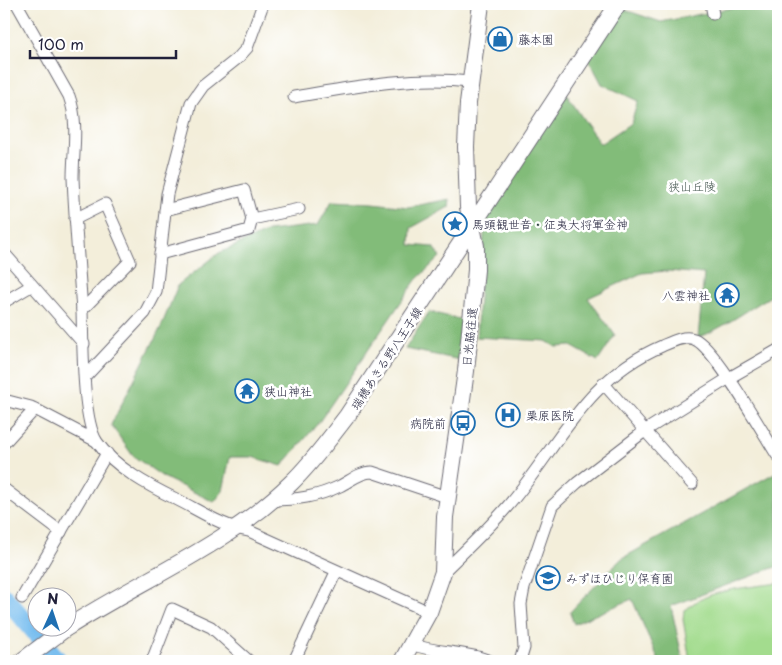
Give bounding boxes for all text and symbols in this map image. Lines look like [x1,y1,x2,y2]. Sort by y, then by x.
shop icon: 藤本園 [487,26,513,52]
scale bar [30,28,176,60]
place label: 藤本園 [518,30,554,48]
text: 100 m [38,32,84,55]
park label: 狭山丘陵 [668,177,716,195]
place icon: 馬頭観世音・征夷大将軍金神 [442,211,468,237]
place label: 馬頭観世音・征夷大将軍金神 [472,215,628,233]
temple icon: 八雲神社 [714,282,740,308]
place label: 八雲神社 [662,286,710,304]
street label: 瑞穂あきる野八王子線 [346,303,426,413]
street label: 日光脇往還 [457,306,481,368]
temple icon: 狭山神社 [234,378,260,404]
place label: 狭山神社 [264,382,312,400]
hospital icon: 栗原医院 [495,402,521,428]
place label: 栗原医院 [526,406,574,424]
bus stop icon: 病院前 [450,410,476,436]
place label: 病院前 [410,414,446,432]
school or university icon: みずほひじり保育園 [535,565,561,591]
place label: みずほひじり保育園 [566,569,674,587]
north arrow [28,588,78,638]
text: N [47,588,59,609]

